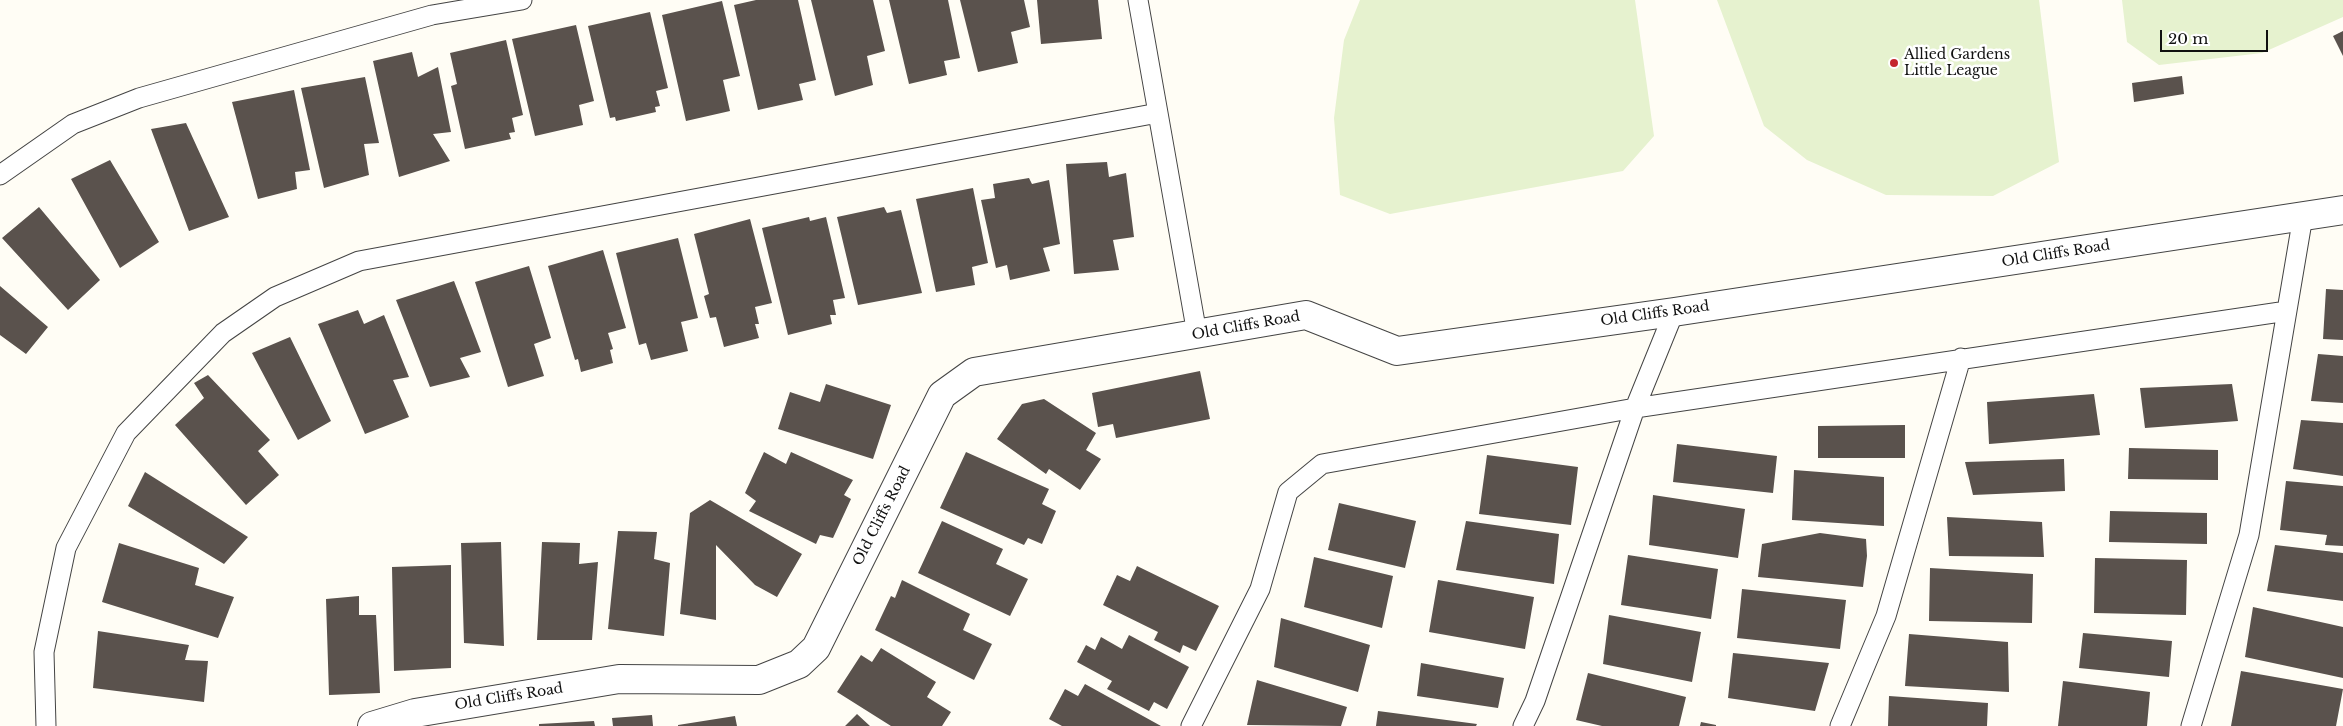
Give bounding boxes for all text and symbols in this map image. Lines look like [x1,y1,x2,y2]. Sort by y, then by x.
scale bar [2163,20,2270,52]
text: 20 m [2168,29,2208,48]
place label: Allied Gardens Little League [1904,47,2010,80]
marker: Allied Gardens Little League [1888,57,1900,69]
street label: Old Cliffs Road [2001,237,2111,271]
street label: Old Cliffs Road [1600,298,1710,330]
street label: Old Cliffs Road [1191,308,1301,344]
street label: Old Cliffs Road [850,463,914,569]
street label: Old Cliffs Road [454,680,564,714]

